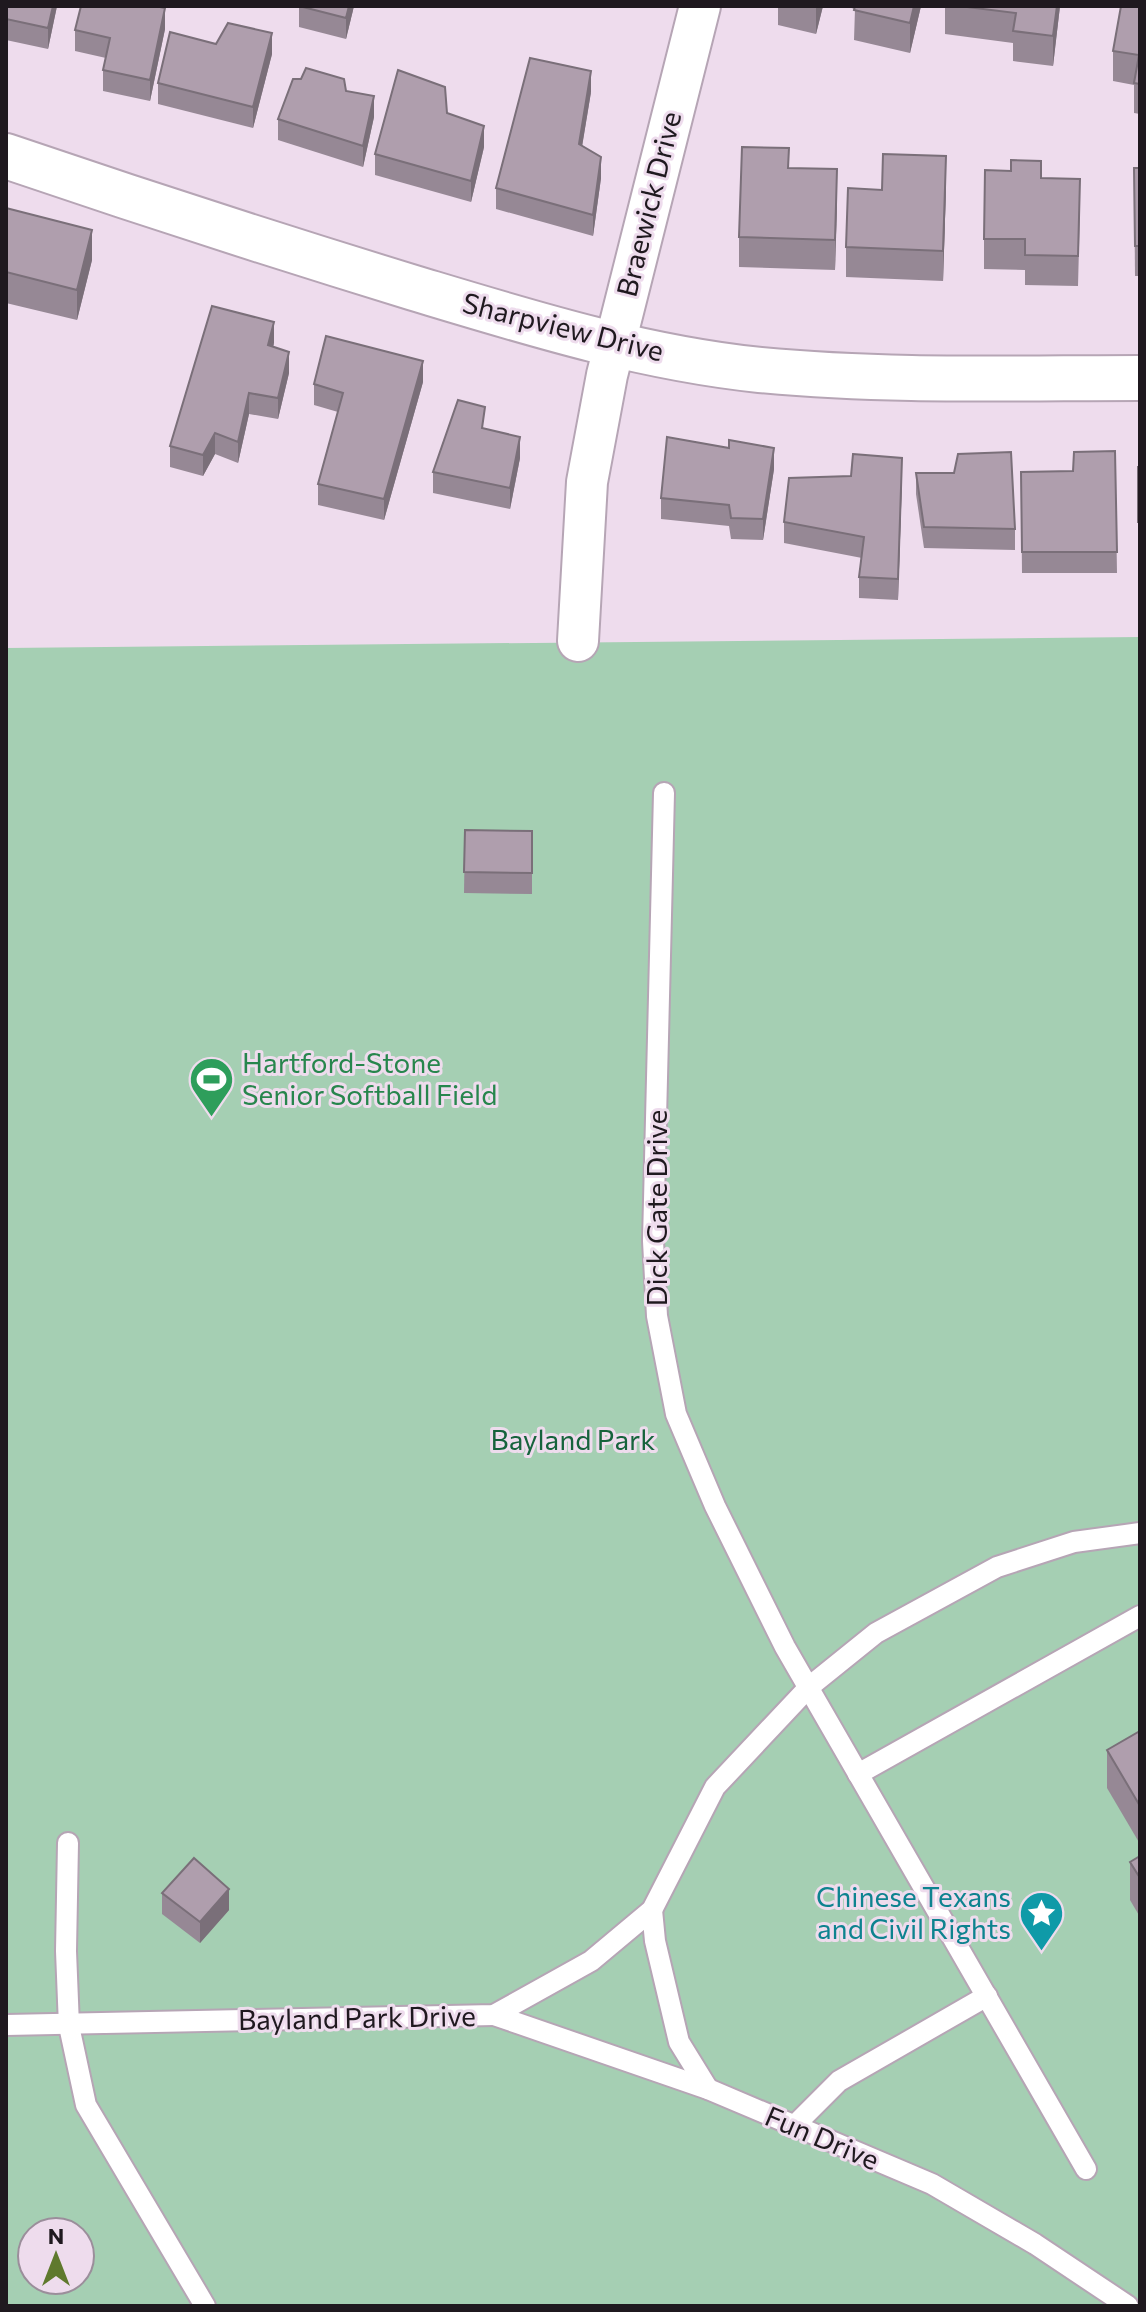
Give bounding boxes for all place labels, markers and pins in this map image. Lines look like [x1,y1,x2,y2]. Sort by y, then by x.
place label: Hartford-Stone Senior Softball Field [242,1045,497,1111]
sports icon: Hartford-Stone Senior Softball Field [187,1055,235,1118]
place label: Chinese Texans and Civil Rights [816,1879,1011,1945]
place icon: Chinese Texans and Civil Rights [1018,1889,1066,1952]

